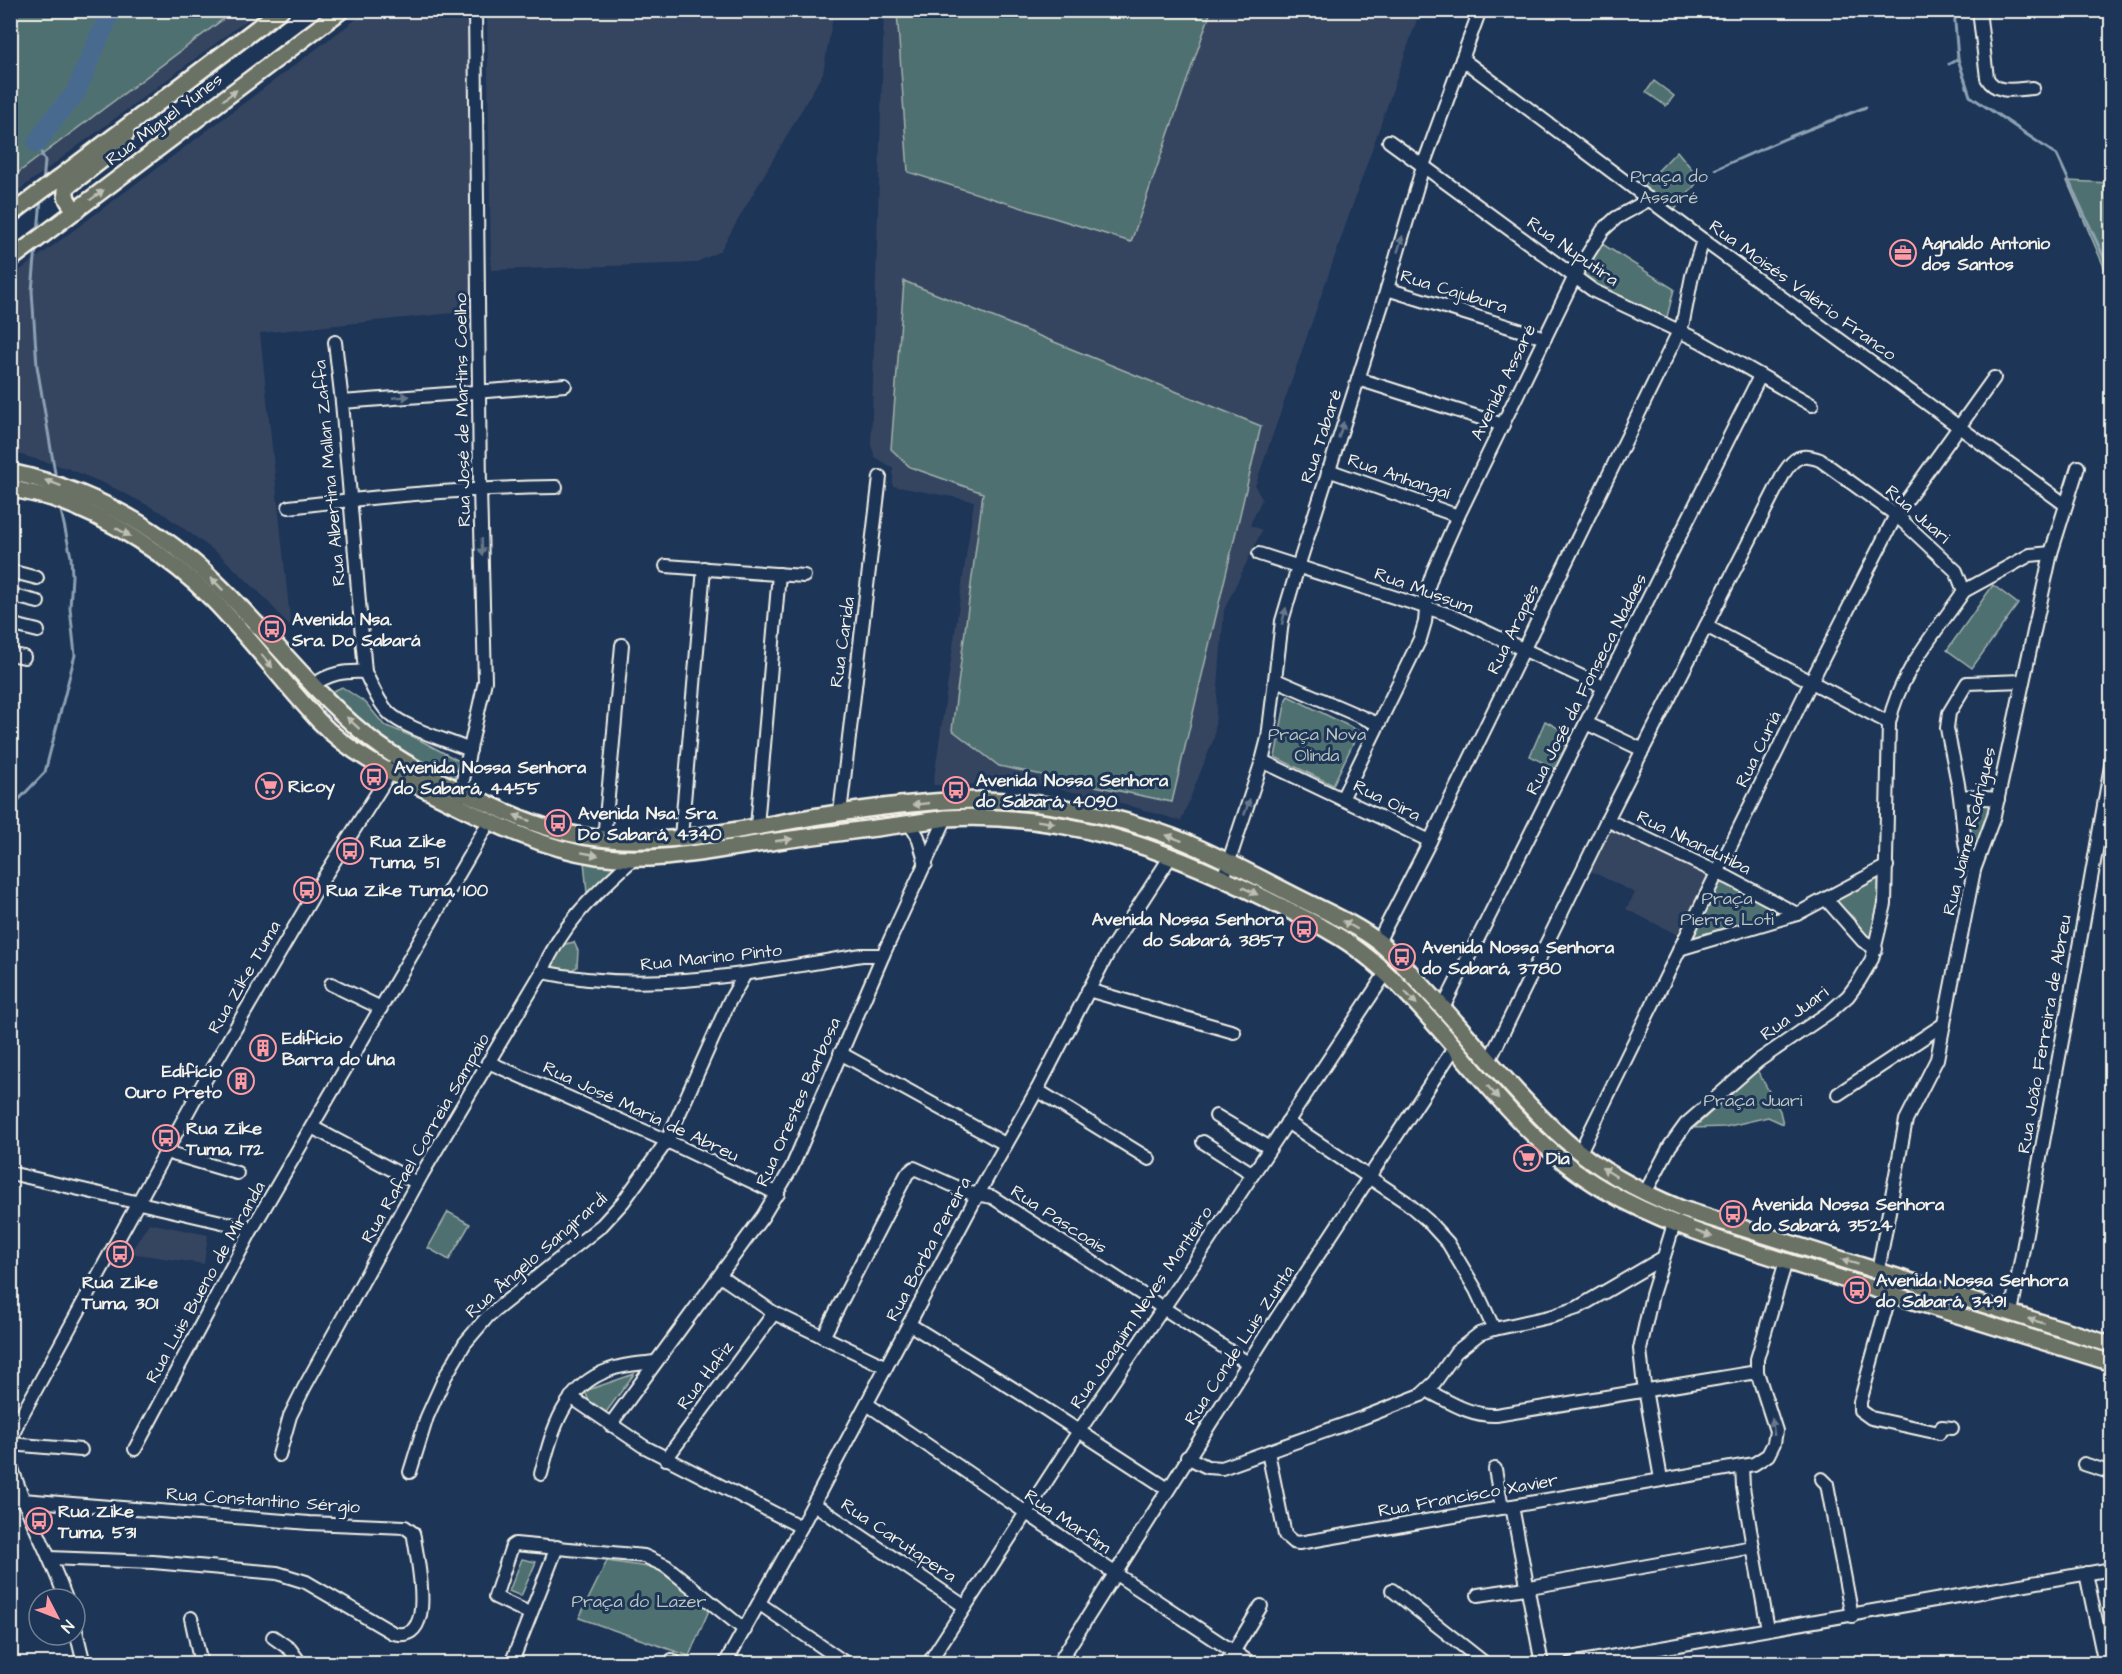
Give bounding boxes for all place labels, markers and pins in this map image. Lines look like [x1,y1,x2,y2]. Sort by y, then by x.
place label: Agnaldo Antonio dos Santos [1921,231,2051,277]
office icon: Agnaldo Antonio dos Santos [1888,238,1918,268]
place label: Avenida Nsa. Sra. Do Sabará [291,607,421,653]
bus stop icon: Avenida Nsa. Sra. Do Sabará [257,614,287,644]
place label: Avenida Nossa Senhora do Sabará, 4455 [393,755,587,801]
bus stop icon: Avenida Nossa Senhora do Sabará, 4455 [359,762,389,792]
place label: Avenida Nossa Senhora do Sabará, 4090 [975,768,1169,814]
supermarket icon: Ricoy [254,771,284,801]
place label: Ricoy [288,774,335,800]
bus stop icon: Avenida Nossa Senhora do Sabará, 4090 [941,775,971,805]
place label: Avenida Nsa. Sra. Do Sabará, 4340 [578,801,722,847]
bus stop icon: Avenida Nsa. Sra. Do Sabará, 4340 [543,808,573,838]
place label: Rua Zike Tuma, 51 [369,829,446,875]
bus stop icon: Rua Zike Tuma, 51 [335,836,365,866]
bus stop icon: Rua Zike Tuma, 100 [292,875,322,905]
place label: Rua Zike Tuma, 100 [326,878,489,903]
place label: Avenida Nossa Senhora do Sabará, 3857 [1092,907,1285,953]
bus stop icon: Avenida Nossa Senhora do Sabará, 3857 [1289,914,1319,944]
place label: Avenida Nossa Senhora do Sabará, 3780 [1421,935,1615,981]
bus stop icon: Avenida Nossa Senhora do Sabará, 3780 [1387,942,1417,972]
place label: Edifício Barra do Una [282,1026,396,1072]
building icon: Edifício Barra do Una [248,1033,278,1063]
place label: Edifício Ouro Preto [125,1059,223,1105]
building icon: Edifício Ouro Preto [226,1066,256,1096]
place label: Rua Zike Tuma, 172 [185,1116,264,1162]
bus stop icon: Rua Zike Tuma, 172 [151,1123,181,1153]
supermarket icon: Dia [1512,1143,1542,1173]
place label: Dia [1546,1146,1570,1171]
place label: Avenida Nossa Senhora do Sabará, 3524 [1751,1192,1945,1238]
bus stop icon: Avenida Nossa Senhora do Sabará, 3524 [1718,1199,1748,1229]
bus stop icon: Rua Zike Tuma, 301 [105,1239,135,1269]
place label: Avenida Nossa Senhora do Sabará, 3491 [1875,1268,2069,1314]
place label: Rua Zike Tuma, 301 [81,1270,159,1316]
bus stop icon: Avenida Nossa Senhora do Sabará, 3491 [1842,1275,1872,1305]
place label: Rua Zike Tuma, 531 [57,1499,137,1545]
bus stop icon: Rua Zike Tuma, 531 [24,1506,54,1536]

